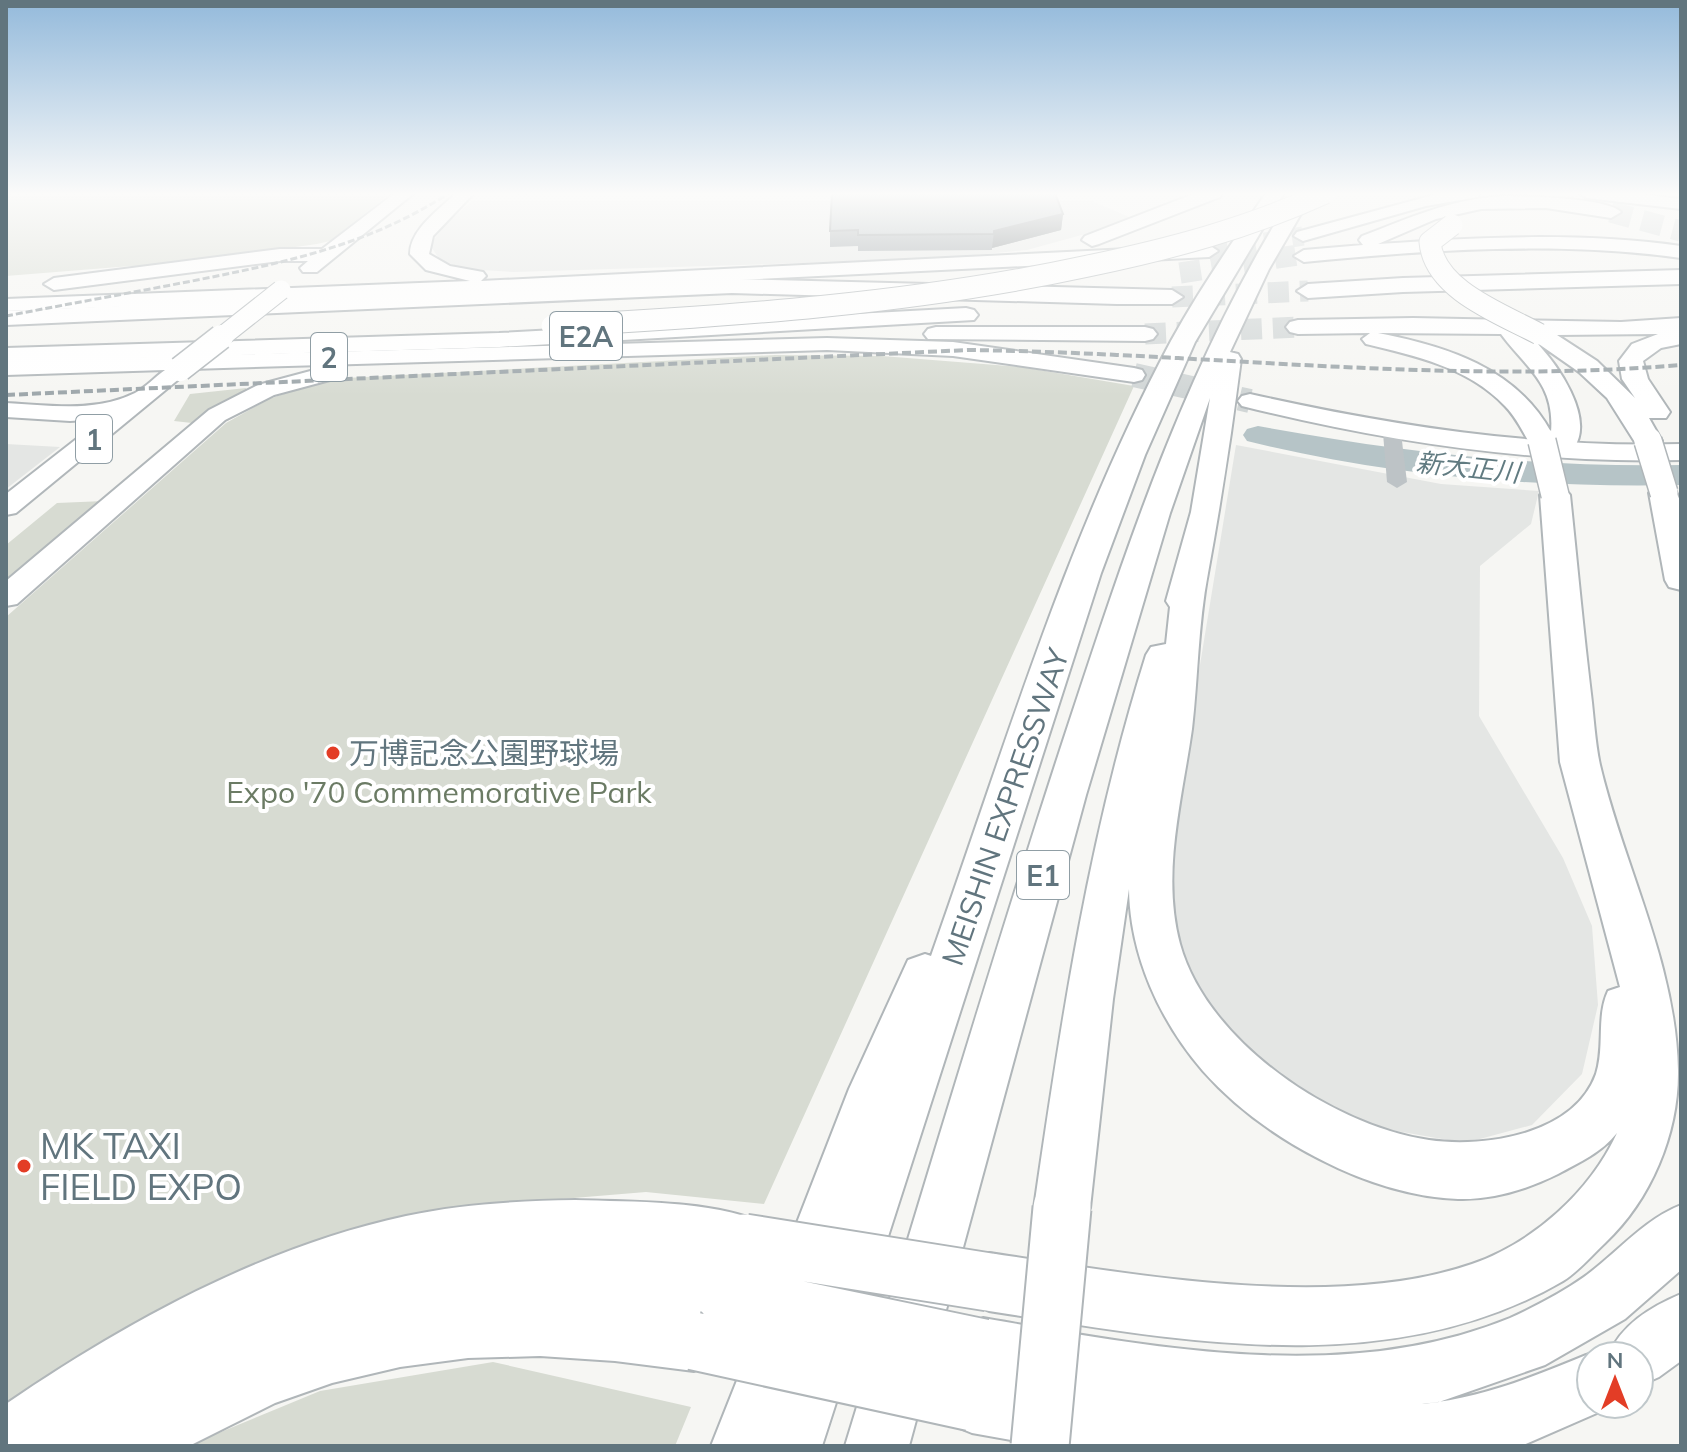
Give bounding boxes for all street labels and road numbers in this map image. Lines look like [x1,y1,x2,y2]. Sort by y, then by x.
road number: E2A [550,312,622,360]
road number: 2 [311,333,347,381]
road number: 1 [76,415,112,463]
street label: MEISHIN EXPRESSWAY [933,643,1077,970]
road number: E1 [1017,851,1069,899]

